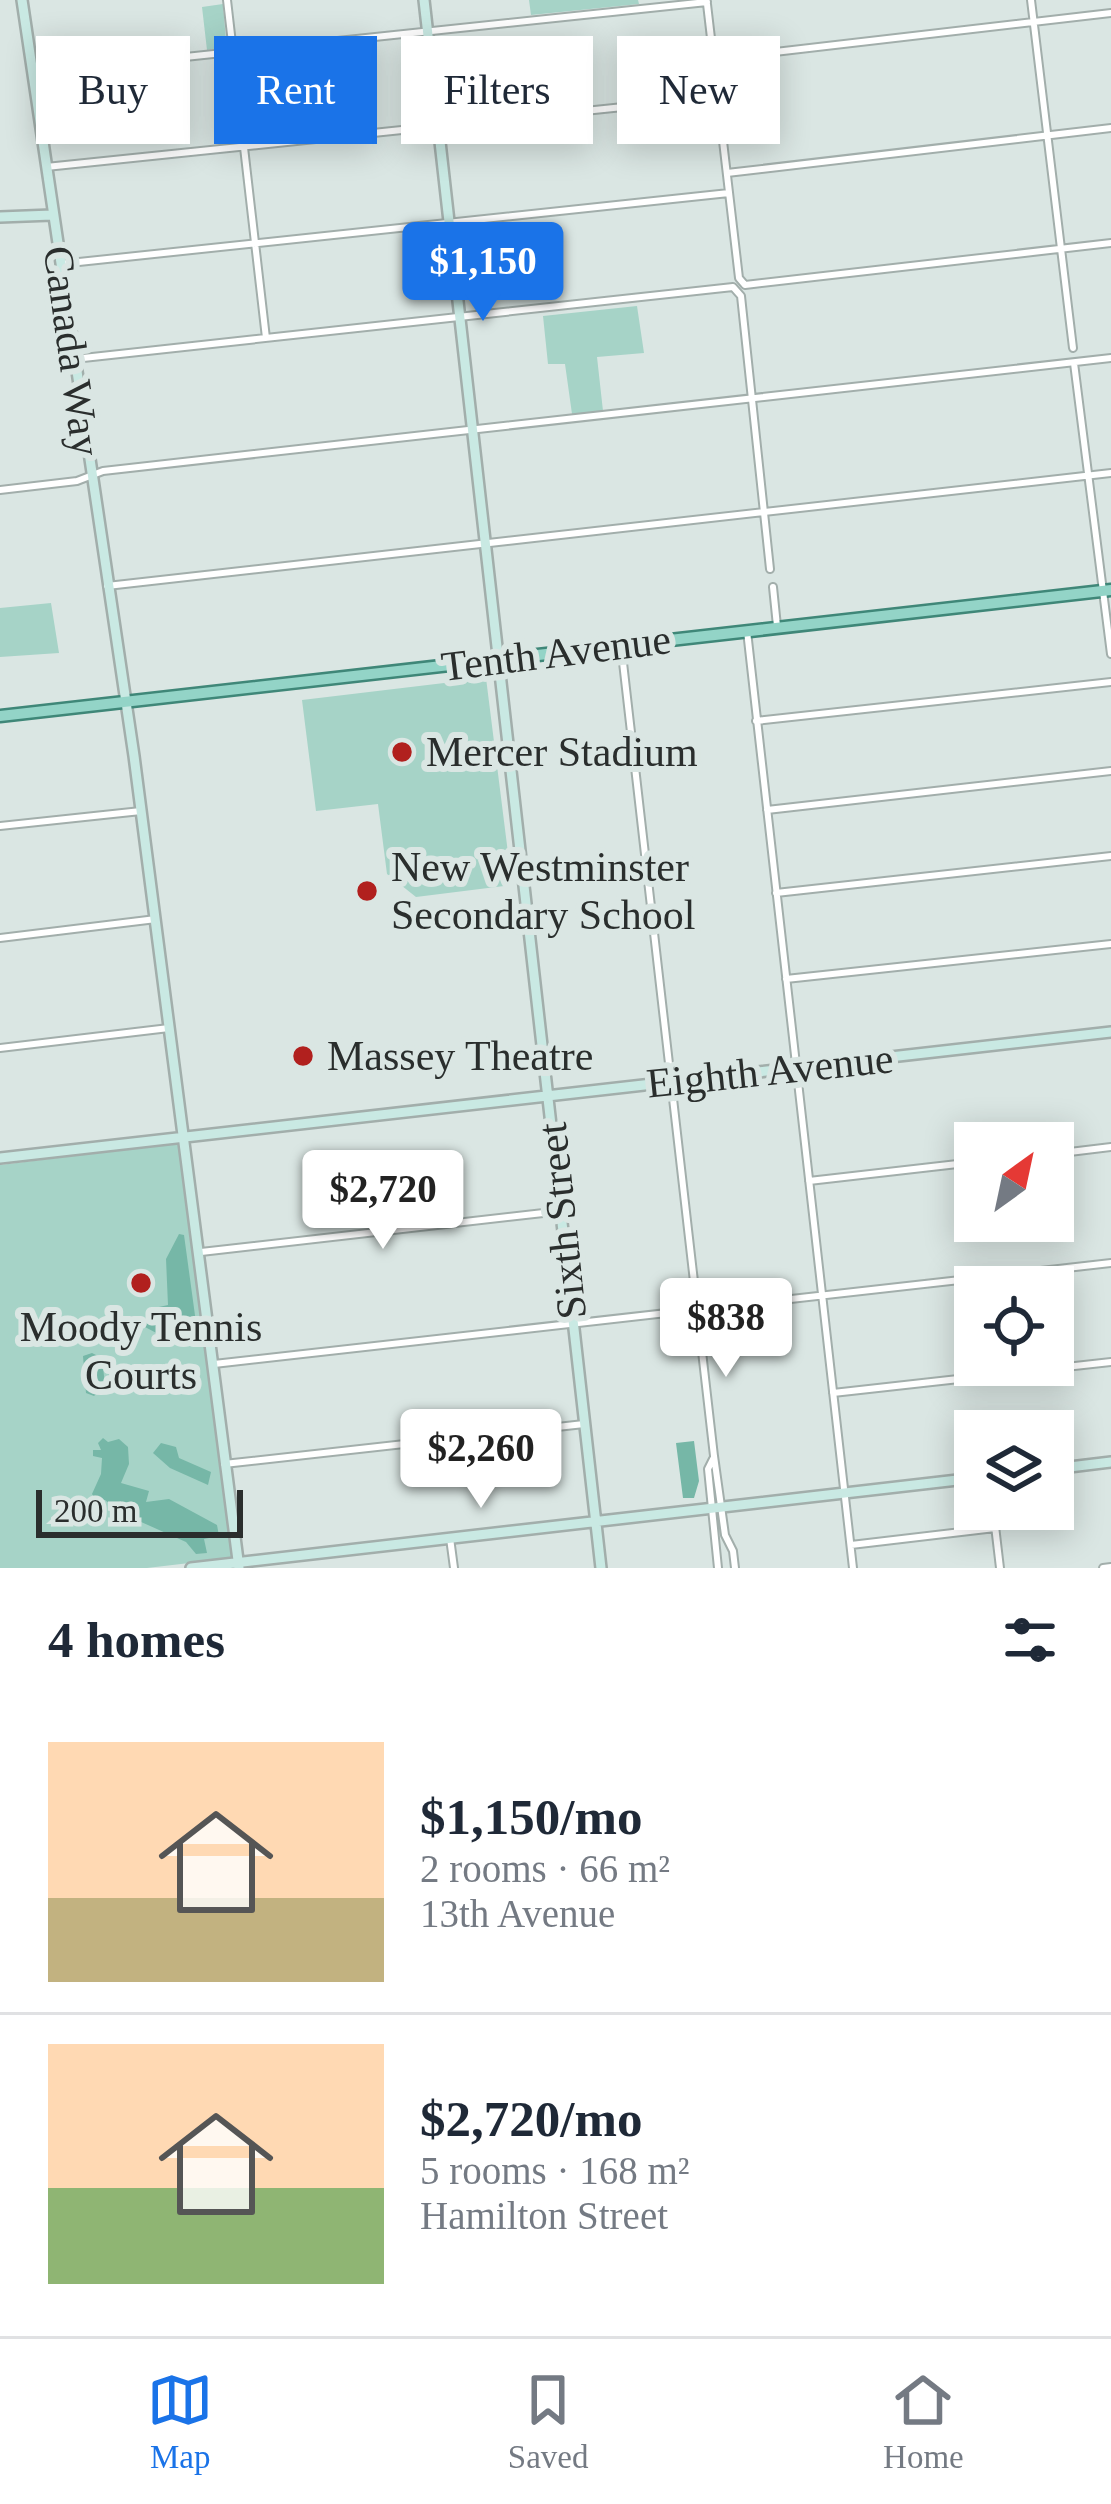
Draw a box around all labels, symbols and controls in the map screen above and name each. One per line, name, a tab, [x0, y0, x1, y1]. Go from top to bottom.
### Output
chip: Buy	[36, 36, 190, 144]
chip: Rent	[214, 36, 377, 144]
chip: Filters	[401, 36, 593, 144]
chip: New	[617, 36, 780, 144]
pin: $1,150	[385, 222, 581, 324]
text: $1,150	[429, 239, 537, 282]
street label: Canada Way	[34, 243, 110, 459]
street label: Tenth Avenue	[439, 616, 673, 690]
place label: Mercer Stadium	[426, 729, 698, 775]
marker: Mercer Stadium	[389, 739, 415, 765]
place label: New Westminster Secondary School	[391, 844, 695, 938]
marker: New Westminster Secondary School	[354, 878, 380, 904]
place label: Massey Theatre	[327, 1033, 593, 1079]
street label: Eighth Avenue	[644, 1035, 896, 1107]
marker: Massey Theatre	[290, 1043, 316, 1069]
street label: Sixth Street	[529, 1120, 595, 1321]
north arrow	[954, 1122, 1074, 1242]
map controls	[954, 1122, 1074, 1530]
pin: $2,720	[285, 1150, 481, 1252]
text: $2,720	[329, 1167, 437, 1210]
button: locate	[954, 1266, 1074, 1386]
marker: Moody Tennis Courts	[128, 1270, 154, 1296]
pin: $838	[655, 1278, 797, 1380]
text: $838	[687, 1295, 765, 1338]
place label: Moody Tennis Courts	[20, 1304, 262, 1398]
pin: $2,260	[383, 1409, 579, 1511]
button: layers	[954, 1410, 1074, 1530]
text: $2,260	[427, 1426, 535, 1469]
scale bar	[36, 1484, 243, 1537]
text: 200 m	[54, 1493, 137, 1529]
icon: filters	[997, 1607, 1063, 1673]
text: 4 homes	[48, 1612, 225, 1668]
text: $1,150/mo	[420, 1789, 642, 1845]
icon: home	[144, 1790, 288, 1934]
text: 2 rooms · 66 m²	[420, 1847, 670, 1890]
text: 13th Avenue	[420, 1892, 615, 1935]
text: $2,720/mo	[420, 2091, 642, 2147]
icon: home	[144, 2092, 288, 2236]
text: 5 rooms · 168 m²	[420, 2149, 690, 2192]
text: Hamilton Street	[420, 2194, 668, 2237]
tab: Map	[147, 2367, 213, 2476]
tab: Saved	[508, 2367, 589, 2476]
tab: Home	[883, 2367, 964, 2476]

